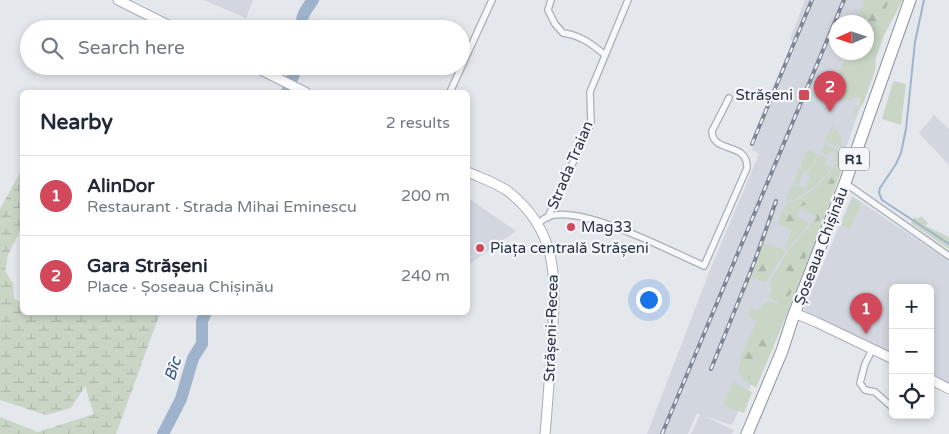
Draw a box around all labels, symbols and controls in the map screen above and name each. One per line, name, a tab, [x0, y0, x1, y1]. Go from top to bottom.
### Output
north arrow	[829, 15, 874, 60]
search box	[20, 20, 470, 75]
icon: search	[38, 34, 66, 62]
text: Search here	[78, 37, 185, 59]
pin: 2	[814, 71, 846, 112]
place label: Strășeni	[736, 86, 793, 104]
marker: Strășeni	[797, 88, 811, 102]
text: Nearby	[40, 110, 113, 135]
text: 2 results	[386, 113, 450, 133]
street label: Strada Traian	[543, 118, 597, 212]
road number: R1	[839, 148, 869, 170]
text: AlinDor	[87, 175, 155, 197]
street label: Șoseaua Chișinău	[790, 185, 852, 307]
text: 1	[51, 186, 61, 206]
text: 200 m	[401, 186, 450, 206]
text: Restaurant · Strada Mihai Eminescu	[87, 197, 357, 217]
place label: Mag33	[581, 218, 632, 236]
marker: Mag33	[565, 221, 577, 233]
place label: Piața centrală Strășeni	[490, 239, 649, 257]
marker: Piața centrală Strășeni	[474, 242, 486, 254]
text: Gara Strășeni	[87, 255, 208, 277]
text: 2	[51, 266, 61, 286]
text: 240 m	[401, 266, 450, 286]
street label: Strășeni-Recea	[540, 274, 562, 382]
text: Place · Șoseaua Chișinău	[87, 277, 274, 297]
map controls	[889, 284, 934, 419]
button: +	[889, 284, 934, 329]
your location	[636, 287, 662, 313]
pin: 1	[850, 293, 882, 334]
button: −	[889, 329, 934, 374]
water label: Bîc	[160, 353, 187, 383]
button: locate	[889, 374, 934, 419]

